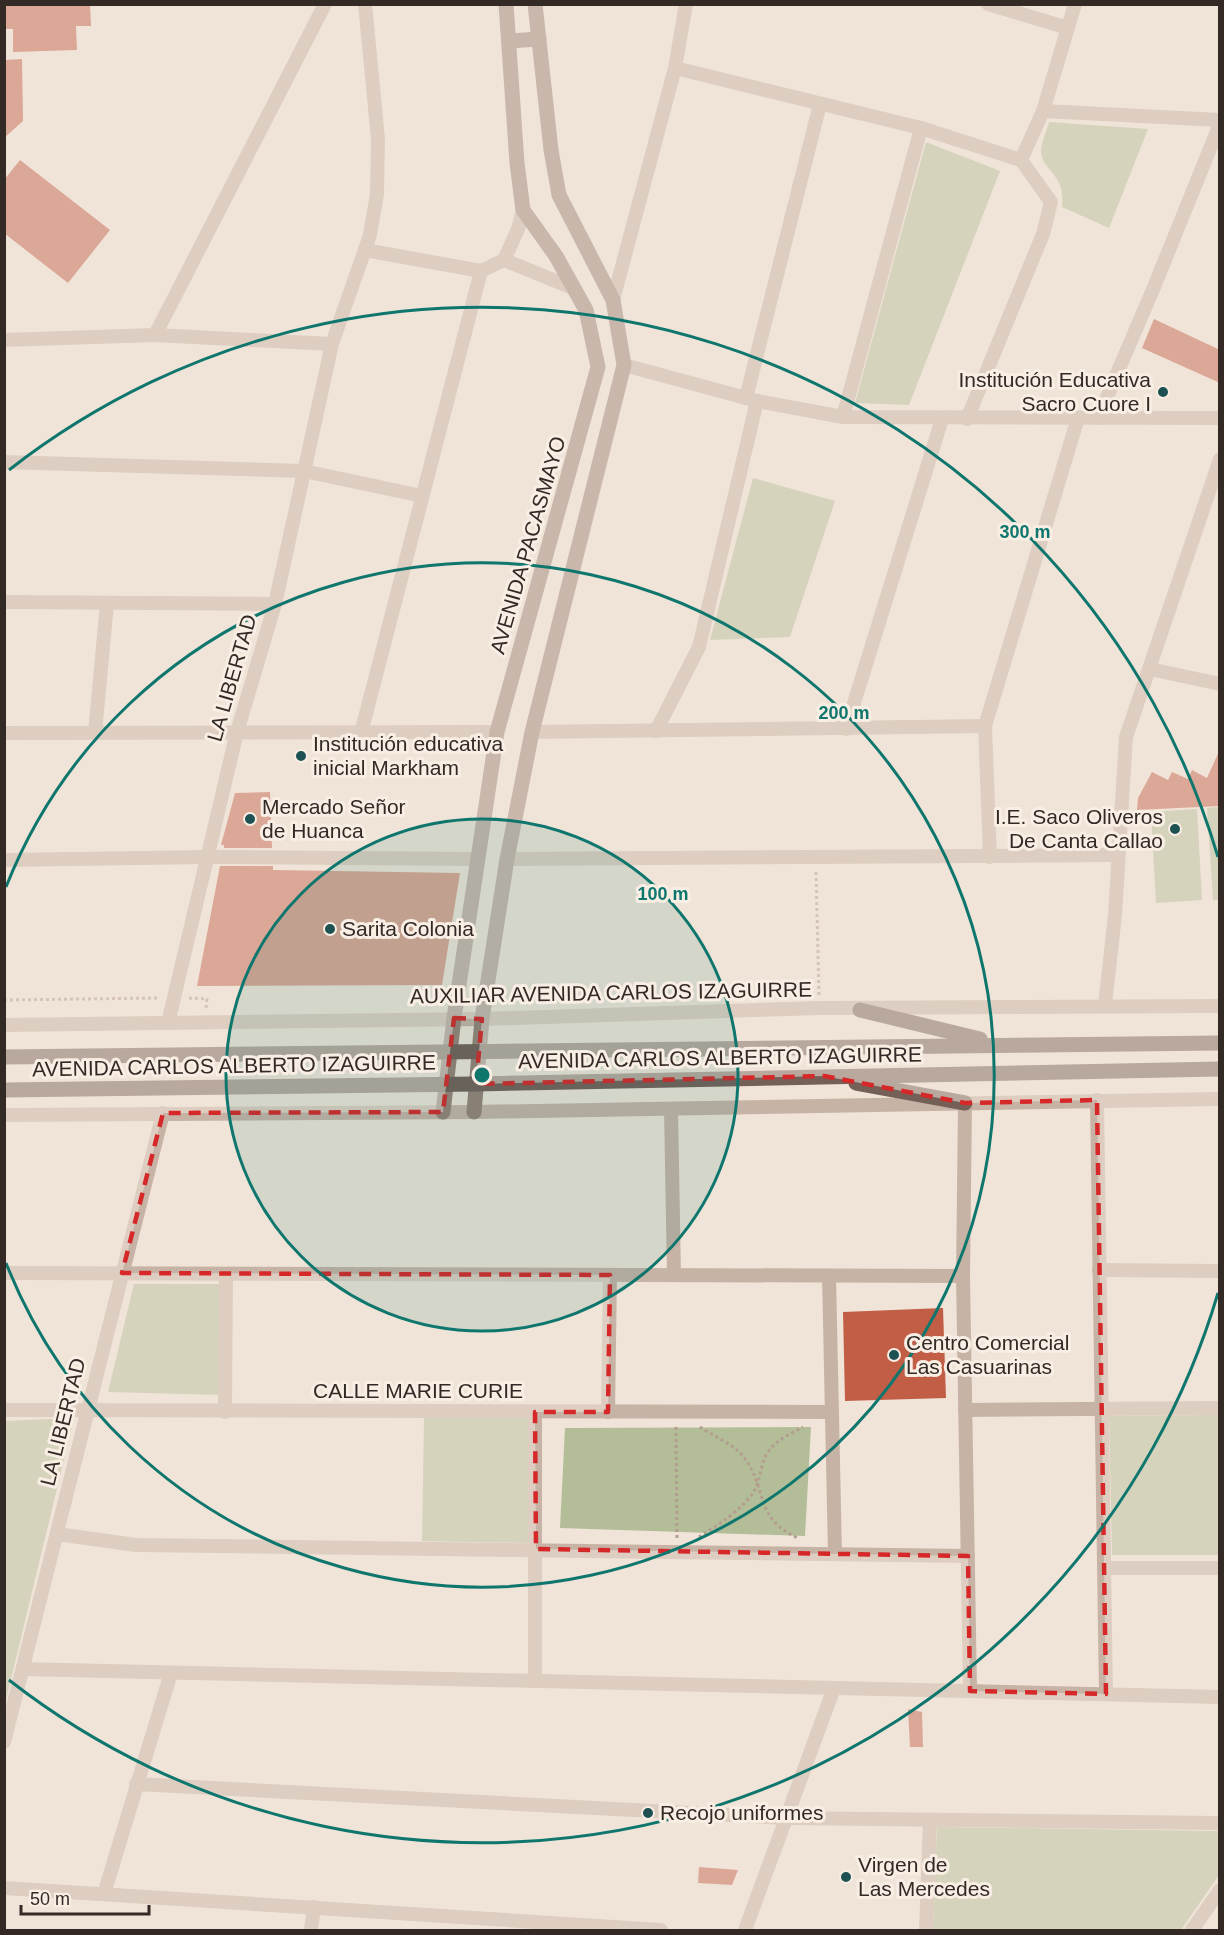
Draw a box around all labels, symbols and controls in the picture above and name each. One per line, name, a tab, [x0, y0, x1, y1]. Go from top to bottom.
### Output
place label: Institución Educativa Sacro Cuore I	[958, 368, 1151, 415]
marker: Institución Educativa Sacro Cuore I	[1156, 385, 1170, 399]
street label: AVENIDA PACASMAYO	[485, 433, 570, 656]
text: 300 m	[999, 522, 1051, 542]
street label: LA LIBERTAD	[202, 612, 261, 744]
text: 200 m	[818, 703, 870, 723]
place label: Institución educativa inicial Markham	[313, 732, 504, 779]
marker: Institución educativa inicial Markham	[294, 749, 308, 763]
place label: Mercado Señor de Huanca	[262, 795, 406, 842]
place label: I.E. Saco Oliveros De Canta Callao	[995, 805, 1163, 852]
marker: Mercado Señor de Huanca	[243, 812, 257, 826]
marker: I.E. Saco Oliveros De Canta Callao	[1168, 822, 1182, 836]
text: 100 m	[637, 884, 689, 904]
place label: Sarita Colonia	[342, 917, 474, 940]
marker: Sarita Colonia	[323, 922, 337, 936]
street label: AUXILIAR AVENIDA CARLOS IZAGUIRRE	[410, 977, 812, 1008]
street label: AVENIDA CARLOS ALBERTO IZAGUIRRE	[518, 1042, 922, 1073]
street label: AVENIDA CARLOS ALBERTO IZAGUIRRE	[32, 1050, 436, 1081]
centre of rings	[472, 1065, 492, 1085]
place label: Centro Comercial Las Casuarinas	[906, 1331, 1069, 1378]
marker: Centro Comercial Las Casuarinas	[887, 1348, 901, 1362]
street label: LA LIBERTAD	[35, 1355, 90, 1488]
street label: CALLE MARIE CURIE	[313, 1379, 523, 1402]
place label: Recojo uniformes	[660, 1801, 823, 1824]
marker: Recojo uniformes	[641, 1806, 655, 1820]
place label: Virgen de Las Mercedes	[858, 1853, 990, 1900]
marker: Virgen de Las Mercedes	[839, 1870, 853, 1884]
scale bar	[21, 1878, 148, 1916]
text: 50 m	[30, 1889, 70, 1909]

